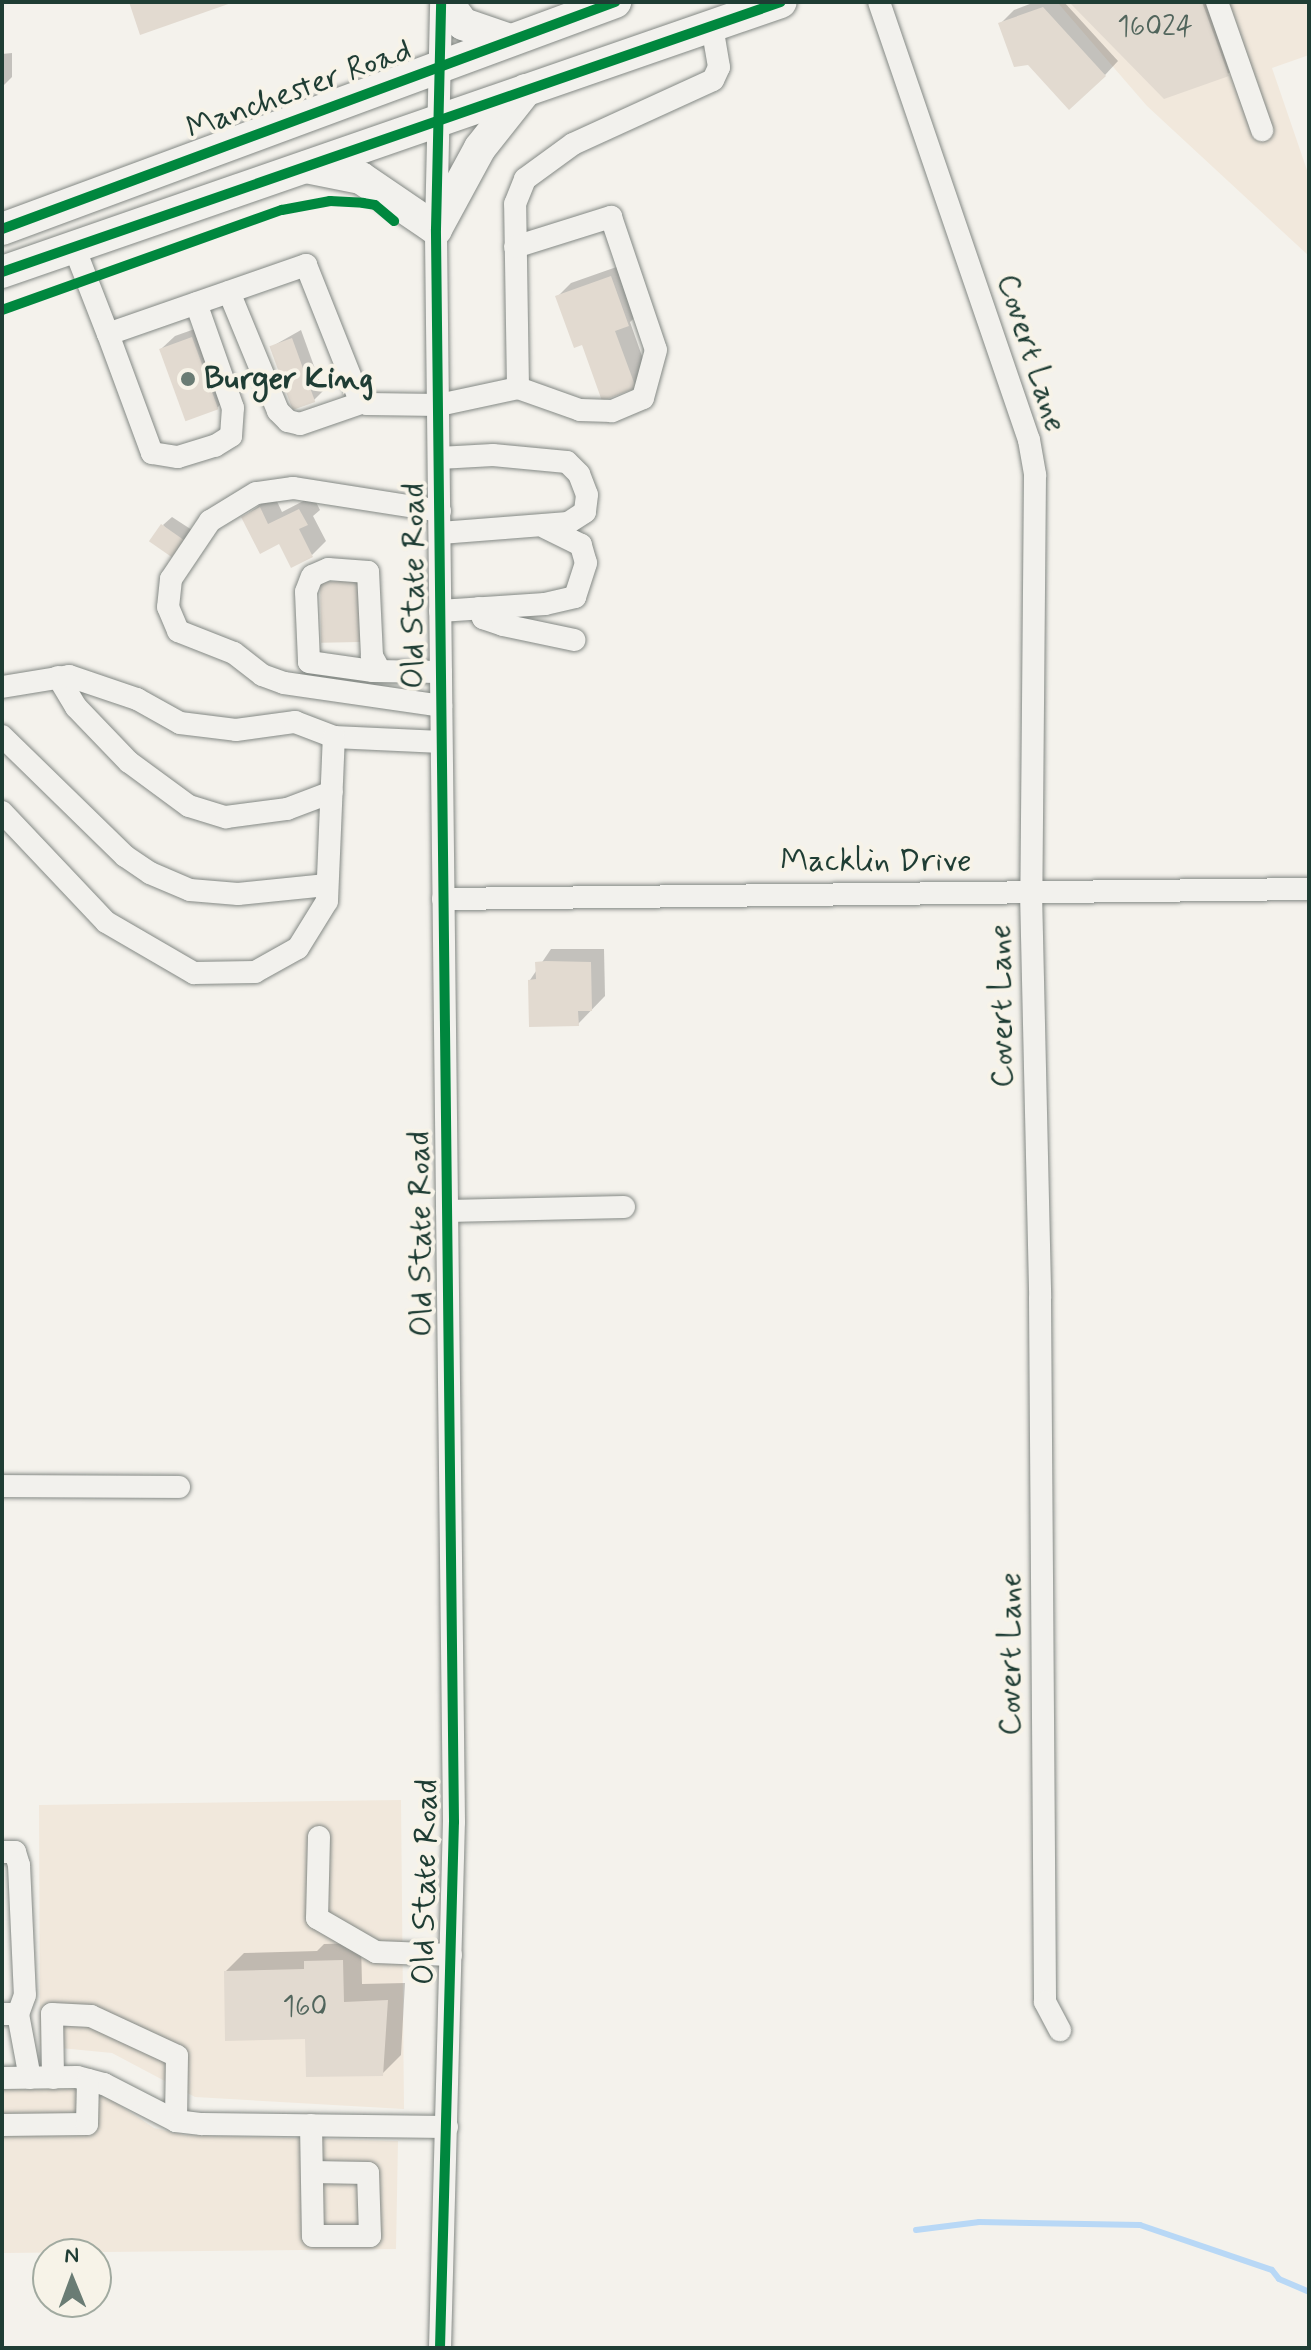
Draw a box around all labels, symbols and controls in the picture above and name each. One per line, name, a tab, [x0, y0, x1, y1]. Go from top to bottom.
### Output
house number: 16024	[1117, 11, 1193, 45]
street label: Manchester Road	[183, 32, 415, 148]
street label: Covert Lane	[987, 268, 1075, 438]
place label: Burger King	[204, 360, 369, 398]
marker: Burger King	[179, 370, 197, 388]
street label: Old State Road	[395, 486, 433, 686]
street label: Macklin Drive	[782, 842, 970, 880]
street label: Covert Lane	[981, 923, 1023, 1089]
street label: Old State Road	[400, 1133, 442, 1335]
street label: Covert Lane	[992, 1571, 1030, 1737]
street label: Old State Road	[405, 1781, 447, 1983]
house number: 160	[283, 1991, 327, 2025]
north arrow	[32, 2238, 112, 2318]
text: N	[64, 2242, 79, 2270]

